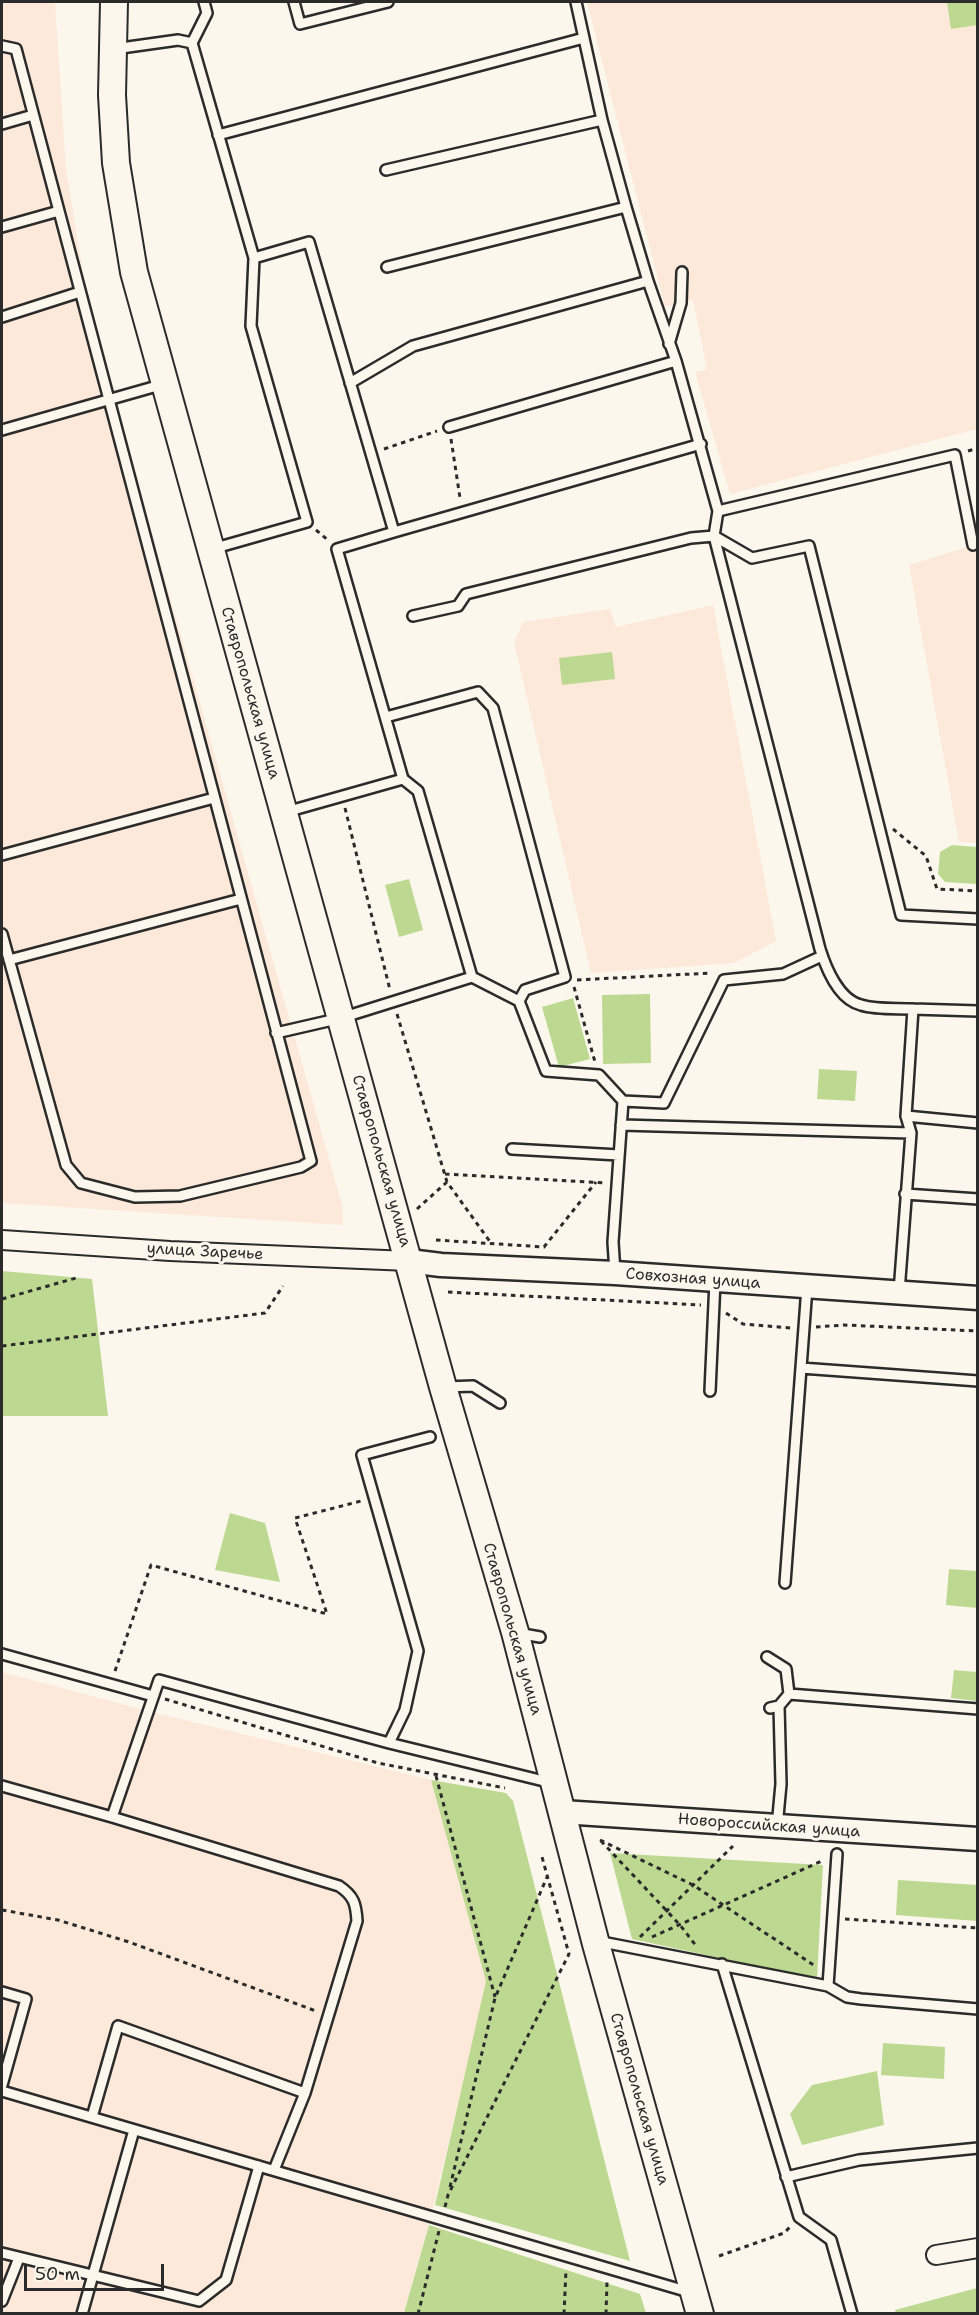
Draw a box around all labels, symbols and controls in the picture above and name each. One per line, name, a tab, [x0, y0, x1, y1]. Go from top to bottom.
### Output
street label: Ставропольская улица	[216, 605, 284, 781]
street label: Ставропольская улица	[347, 1073, 415, 1249]
street label: улица Заречье	[146, 1239, 264, 1265]
street label: Совхозная улица	[625, 1265, 761, 1293]
street label: Ставропольская улица	[478, 1541, 546, 1717]
street label: Новороссийская улица	[677, 1810, 861, 1842]
street label: Ставропольская улица	[605, 2011, 673, 2187]
scale bar	[27, 2252, 166, 2290]
text: 50 m	[35, 2262, 80, 2286]

